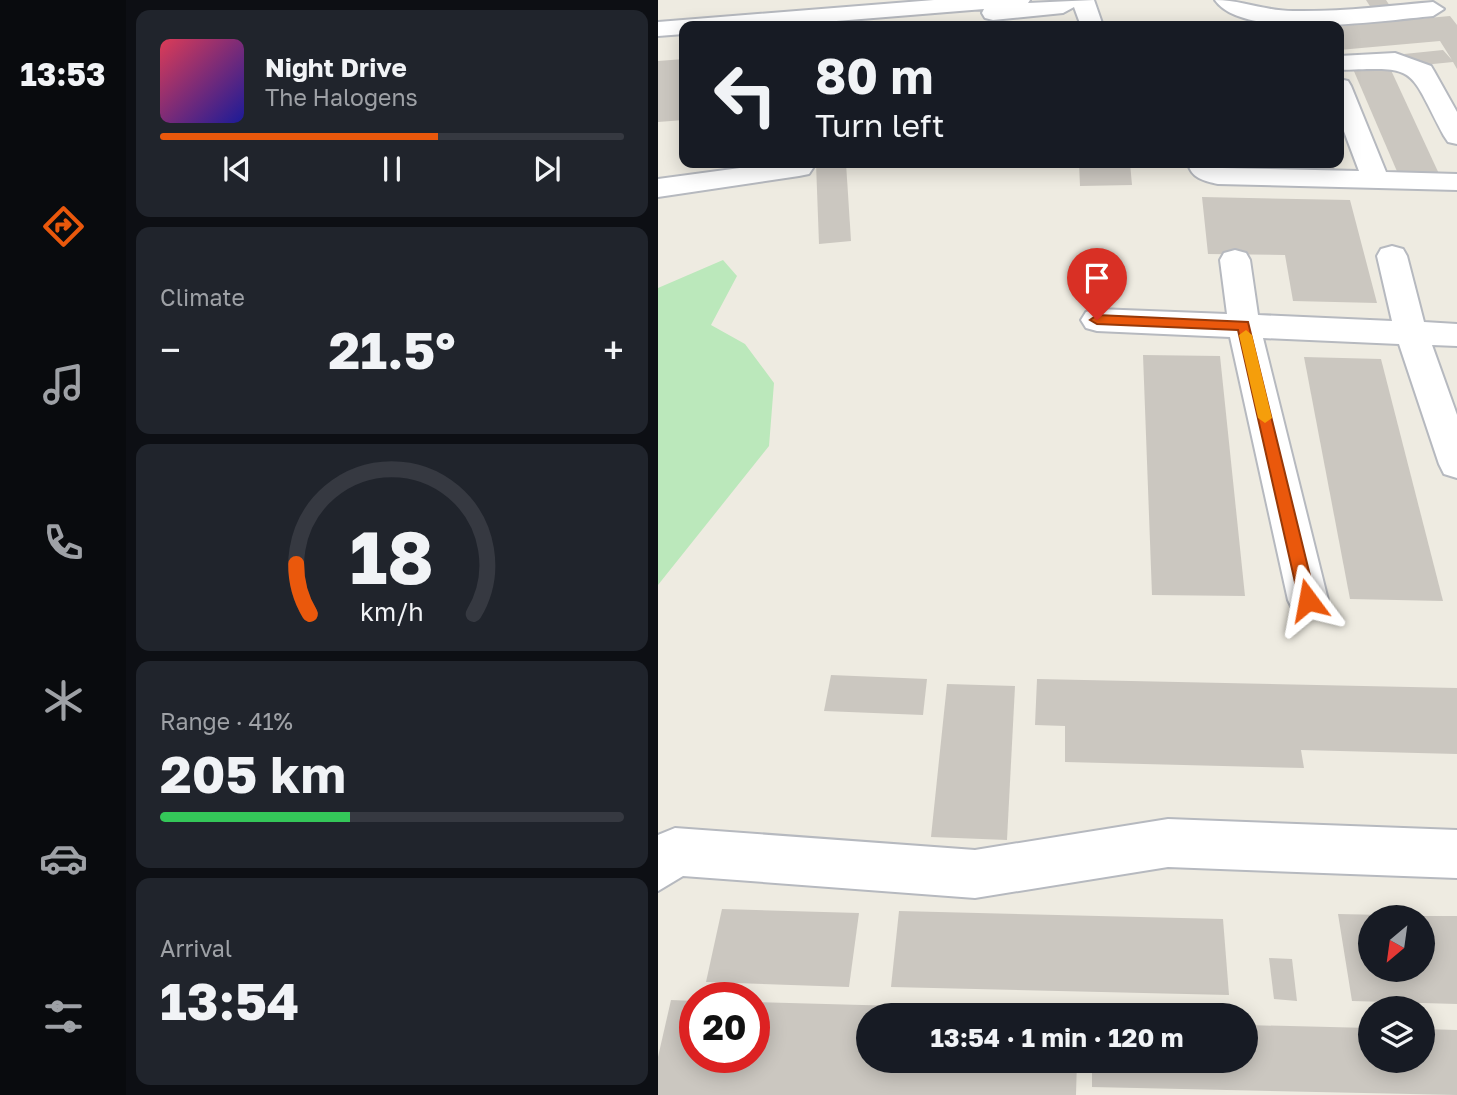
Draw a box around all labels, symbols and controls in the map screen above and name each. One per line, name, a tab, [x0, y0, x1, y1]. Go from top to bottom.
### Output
text: 80 m	[815, 46, 933, 105]
icon: left	[700, 49, 791, 140]
text: Night Drive	[265, 52, 407, 83]
text: 13:53	[20, 55, 106, 93]
text: The Halogens	[265, 83, 418, 111]
text: Turn left	[815, 106, 944, 144]
icon: previous	[218, 150, 256, 188]
icon: pause	[373, 150, 411, 188]
icon: next	[528, 150, 566, 188]
icon: directions	[39, 202, 88, 251]
pin	[1067, 248, 1127, 320]
icon: arrive	[1078, 259, 1116, 297]
text: Climate	[160, 283, 245, 311]
text: 21.5°	[328, 318, 456, 380]
text: −	[160, 327, 181, 372]
text: +	[603, 327, 624, 372]
icon: music	[39, 360, 88, 409]
text: 18	[350, 513, 434, 600]
icon: phone	[39, 518, 88, 567]
position arrow	[1271, 563, 1345, 637]
text: km/h	[360, 595, 424, 626]
icon: climate	[39, 676, 88, 725]
text: Range · 41%	[160, 707, 293, 735]
text: 205 km	[160, 742, 346, 804]
icon: car	[39, 834, 88, 883]
north arrow	[1358, 905, 1435, 982]
map controls	[1358, 905, 1435, 1073]
text: Arrival	[160, 934, 232, 962]
text: 13:54	[160, 969, 299, 1031]
speed limit sign: 20	[679, 982, 770, 1073]
icon: filters	[39, 992, 88, 1041]
button: layers	[1358, 996, 1435, 1073]
text: 13:54 · 1 min · 120 m	[930, 1022, 1184, 1053]

